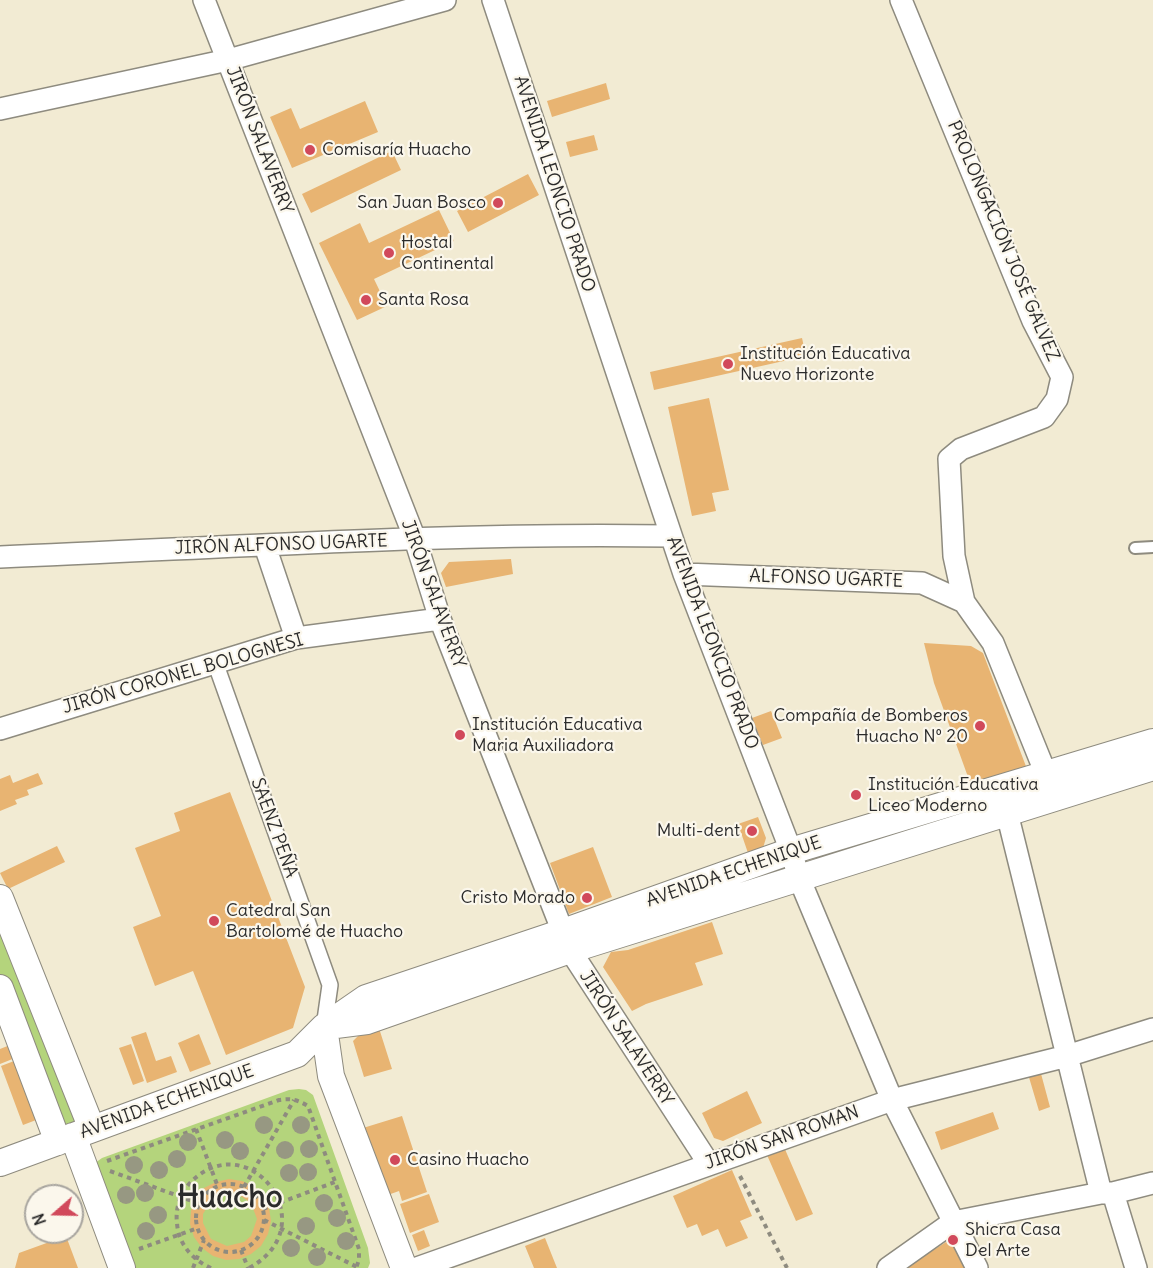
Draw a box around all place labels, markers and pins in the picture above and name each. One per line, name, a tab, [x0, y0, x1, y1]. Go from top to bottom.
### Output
place label: Comisaría Huacho	[322, 139, 471, 161]
marker: Comisaría Huacho	[303, 143, 317, 157]
place label: San Juan Bosco	[357, 192, 486, 214]
marker: San Juan Bosco	[491, 196, 505, 210]
place label: Hostal Continental	[401, 232, 494, 274]
marker: Hostal Continental	[382, 246, 396, 260]
place label: Santa Rosa	[378, 289, 469, 311]
marker: Santa Rosa	[359, 293, 373, 307]
place label: Institución Educativa Nuevo Horizonte	[740, 343, 911, 386]
marker: Institución Educativa Nuevo Horizonte	[721, 357, 735, 371]
place label: Compañía de Bomberos Huacho Nº 20	[774, 705, 968, 748]
place label: Institución Educativa Maria Auxiliadora	[472, 714, 643, 756]
marker: Compañía de Bomberos Huacho Nº 20	[973, 719, 987, 733]
marker: Institución Educativa Maria Auxiliadora	[453, 728, 467, 742]
place label: Institución Educativa Liceo Moderno	[868, 774, 1039, 816]
marker: Institución Educativa Liceo Moderno	[849, 788, 863, 802]
place label: Multi-dent	[657, 820, 740, 842]
marker: Multi-dent	[745, 824, 759, 838]
place label: Cristo Morado	[461, 887, 575, 909]
marker: Cristo Morado	[580, 891, 594, 905]
place label: Catedral San Bartolomé de Huacho	[226, 900, 403, 942]
marker: Catedral San Bartolomé de Huacho	[207, 914, 221, 928]
place label: Casino Huacho	[407, 1149, 529, 1171]
marker: Casino Huacho	[388, 1153, 402, 1167]
place label: Shicra Casa Del Arte	[965, 1219, 1061, 1262]
marker: Shicra Casa Del Arte	[946, 1233, 960, 1247]

